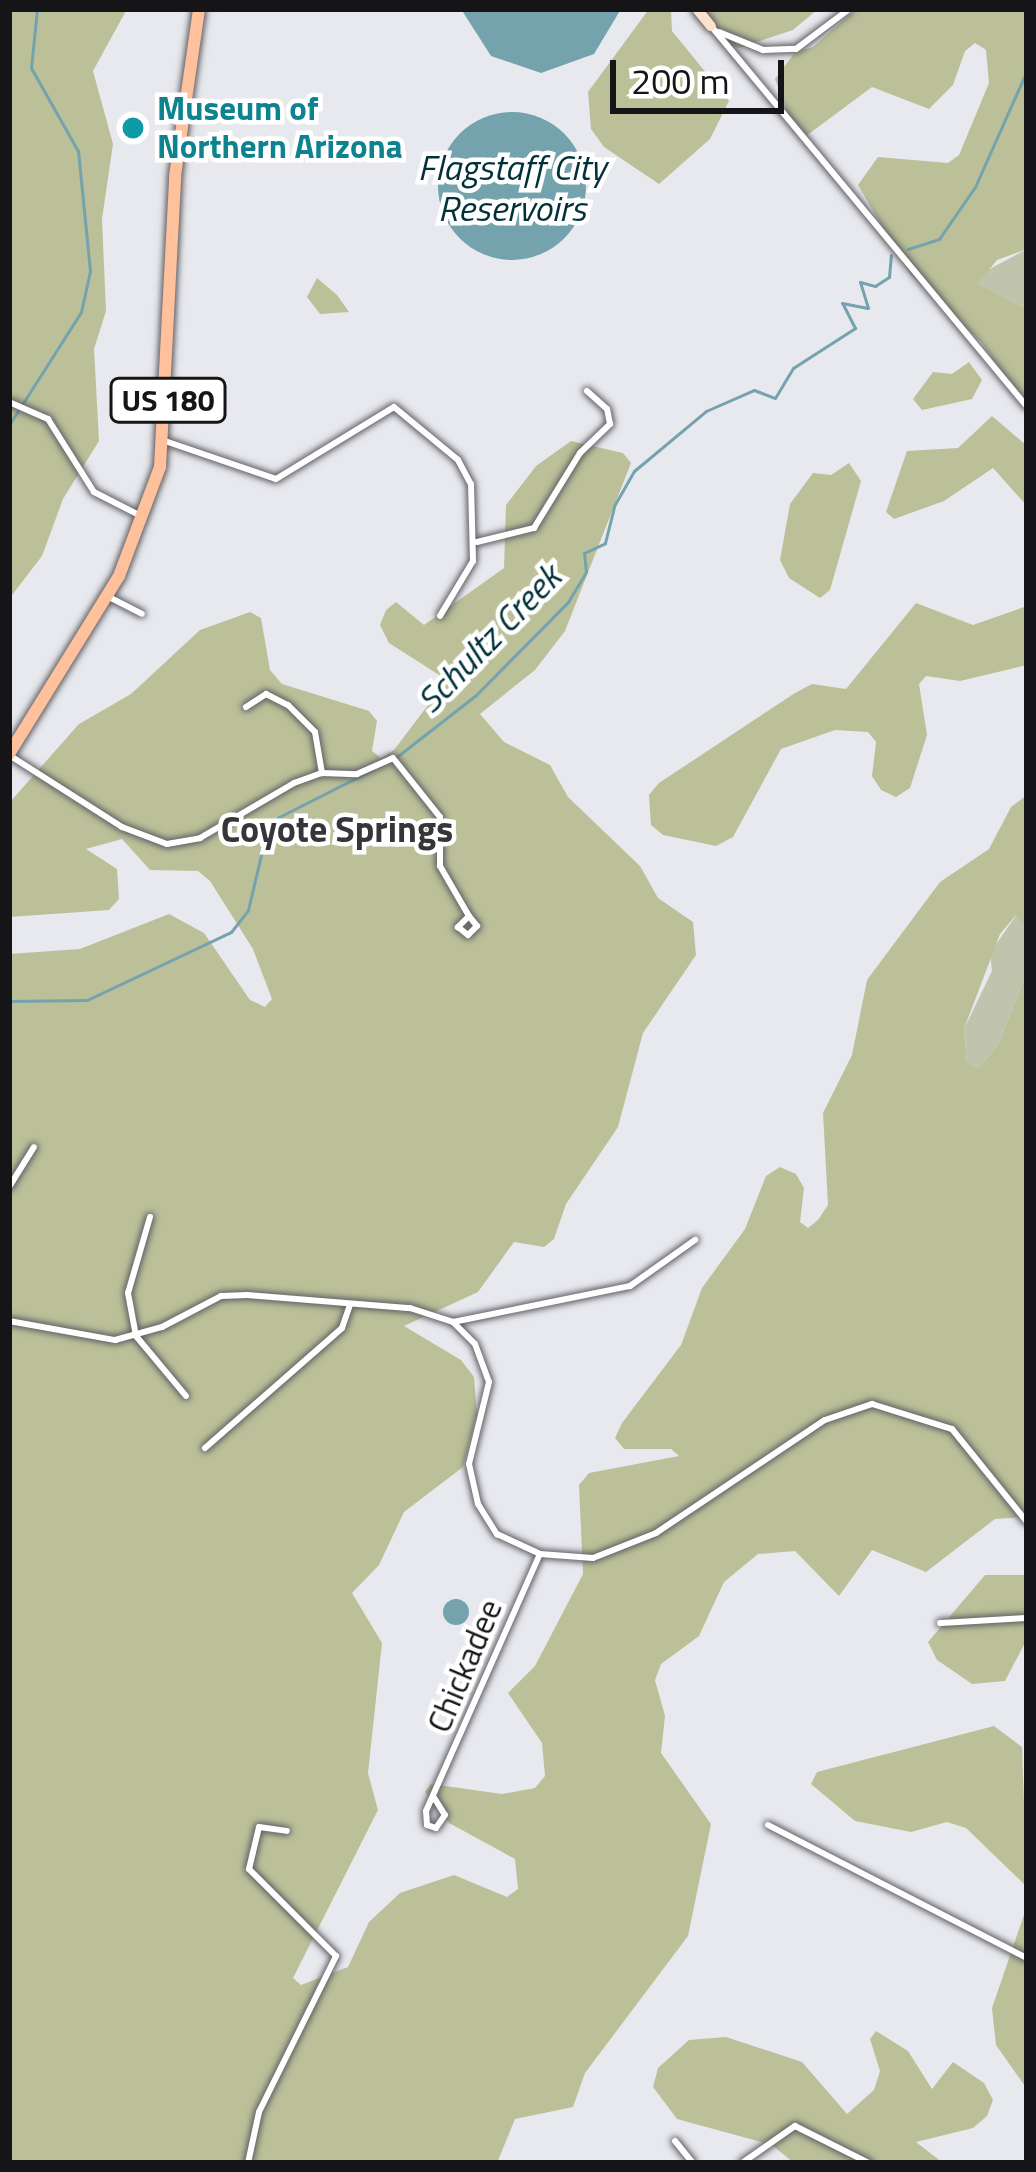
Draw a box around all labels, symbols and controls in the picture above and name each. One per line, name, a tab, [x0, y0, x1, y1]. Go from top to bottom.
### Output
scale bar	[616, 36, 790, 110]
text: 200 m	[631, 53, 730, 108]
place label: Museum of Northern Arizona	[157, 89, 403, 167]
marker: Museum of Northern Arizona	[120, 115, 146, 141]
water label: Flagstaff City Reservoirs	[418, 144, 606, 229]
road number: US 180	[108, 376, 228, 424]
water label: Schultz Creek	[407, 555, 569, 721]
district label: Coyote Springs	[221, 807, 453, 851]
street label: Chickadee	[419, 1594, 511, 1738]

